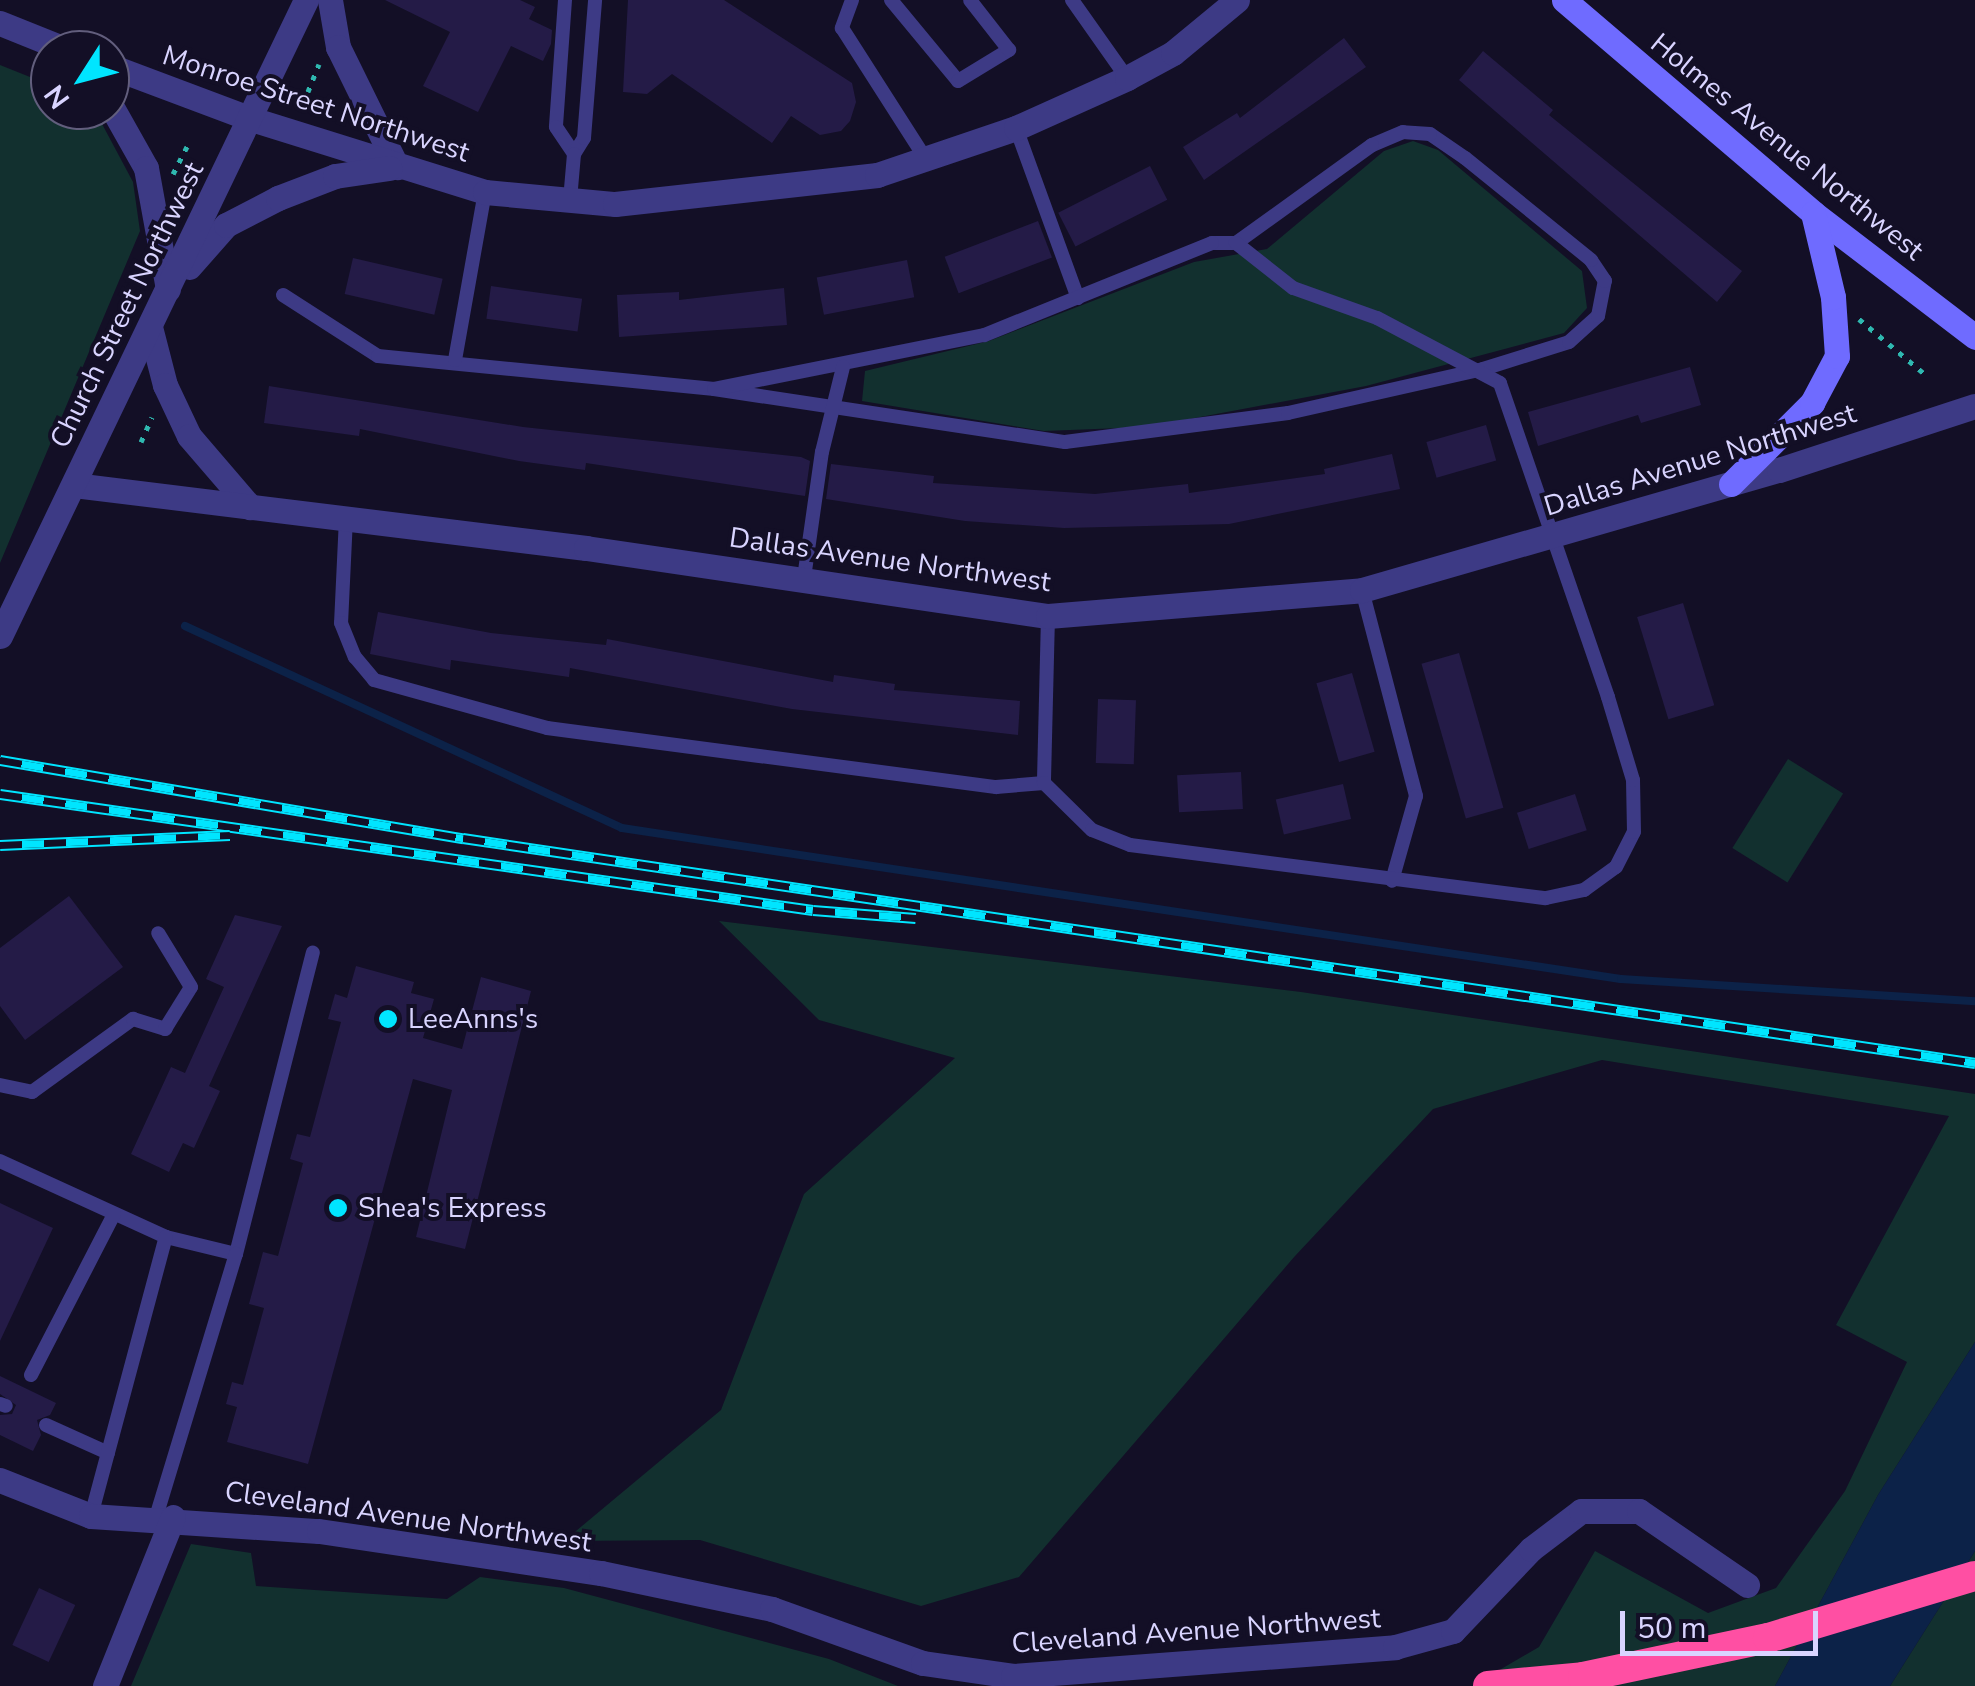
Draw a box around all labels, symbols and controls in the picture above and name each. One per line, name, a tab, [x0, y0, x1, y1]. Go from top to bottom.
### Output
street label: Holmes Avenue Northwest	[1644, 27, 1930, 267]
north arrow	[30, 30, 130, 130]
street label: Monroe Street Northwest	[158, 39, 474, 169]
text: N	[36, 77, 79, 116]
street label: Church Street Northwest	[43, 157, 211, 453]
street label: Dallas Avenue Northwest	[1540, 397, 1860, 523]
street label: Dallas Avenue Northwest	[727, 521, 1053, 599]
place label: LeeAnns's	[408, 1002, 538, 1036]
marker: LeeAnns's	[377, 1008, 399, 1030]
place label: Shea's Express	[358, 1191, 547, 1225]
marker: Shea's Express	[327, 1197, 349, 1219]
street label: Cleveland Avenue Northwest	[223, 1475, 593, 1559]
scale bar	[1625, 1591, 1822, 1653]
street label: Cleveland Avenue Northwest	[1010, 1601, 1382, 1661]
text: 50 m	[1637, 1608, 1706, 1649]

